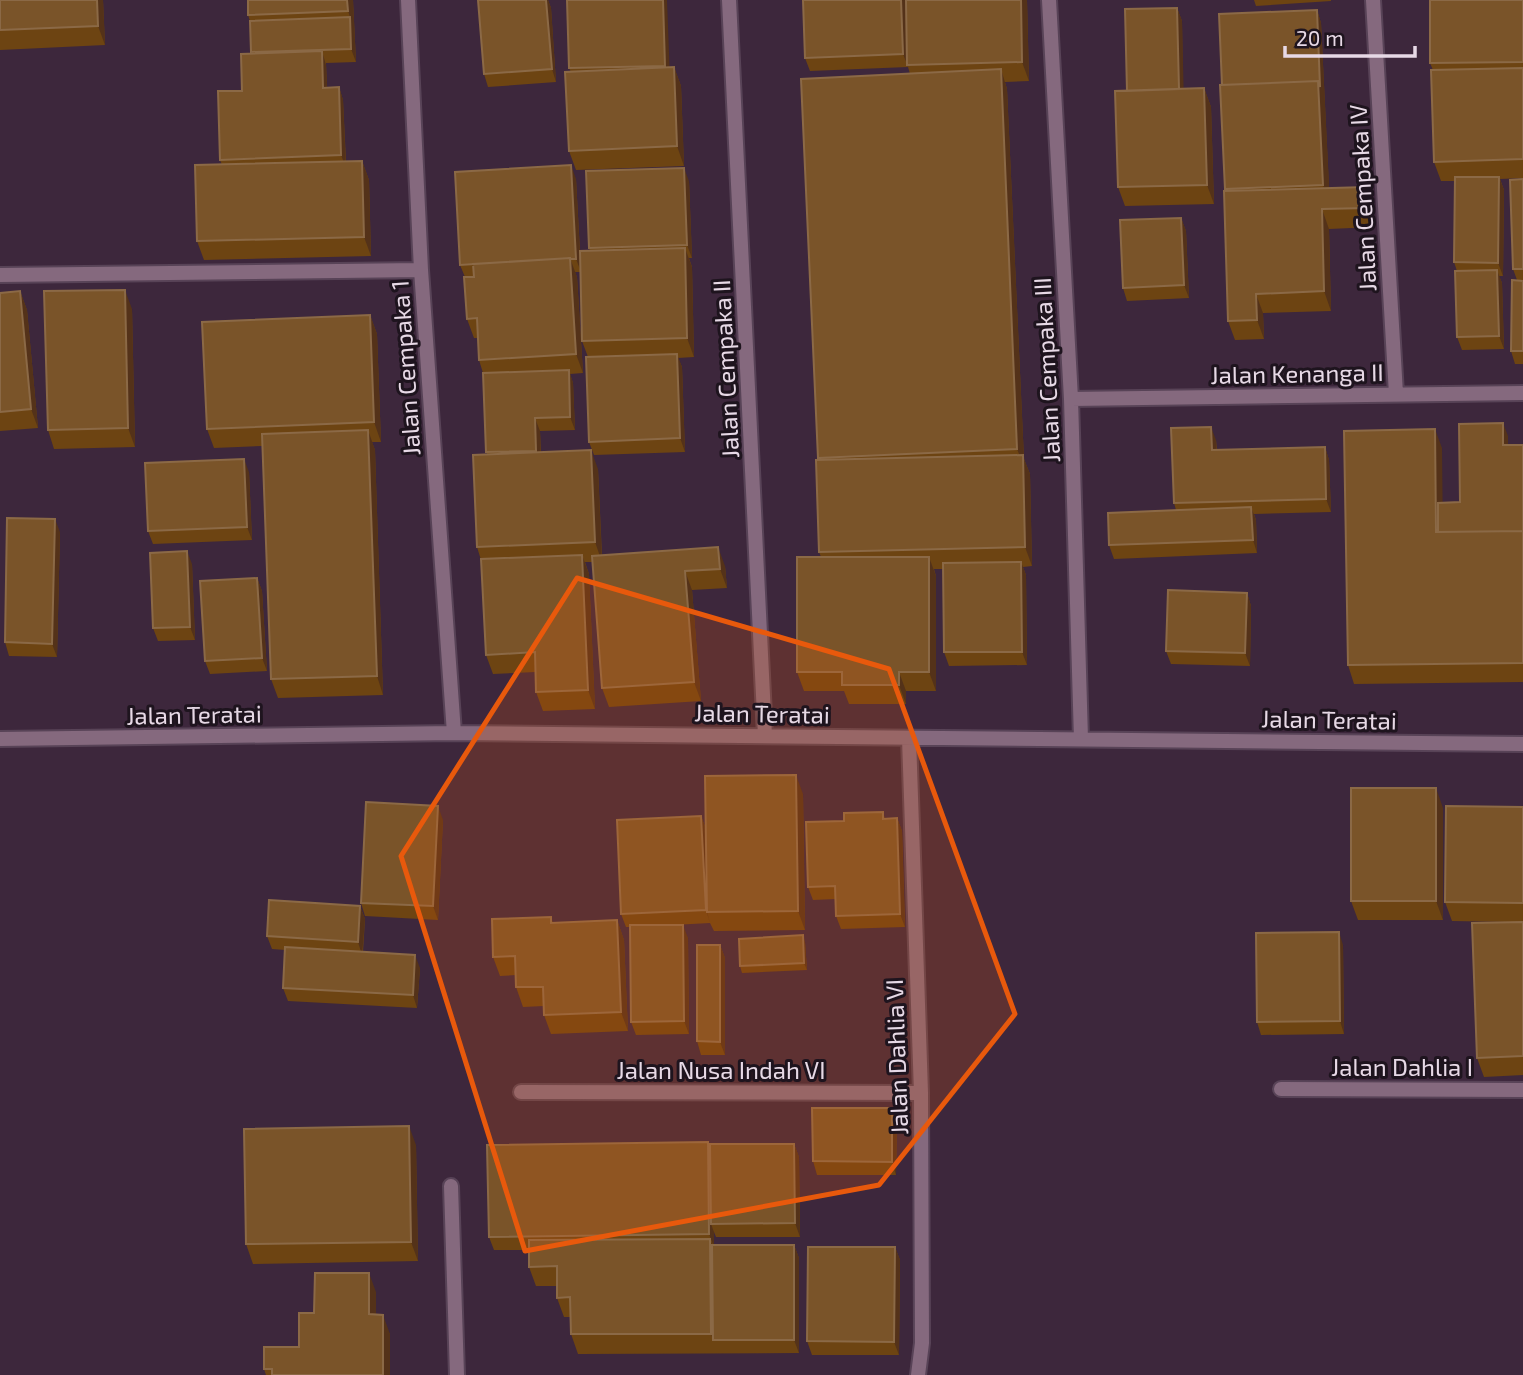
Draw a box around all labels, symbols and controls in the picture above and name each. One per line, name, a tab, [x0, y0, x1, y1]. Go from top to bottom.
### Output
scale bar	[1285, 14, 1414, 58]
text: 20 m	[1296, 25, 1344, 50]
street label: Jalan Cempaka IV	[1343, 103, 1381, 292]
street label: Jalan Cempaka III	[1027, 277, 1065, 463]
street label: Jalan Cempaka 1	[384, 279, 426, 457]
street label: Jalan Cempaka II	[706, 279, 744, 459]
street label: Jalan Kenanga II	[1210, 357, 1384, 389]
street label: Jalan Teratai	[694, 697, 830, 729]
street label: Jalan Teratai	[126, 698, 262, 730]
street label: Jalan Teratai	[1261, 703, 1397, 735]
street label: Jalan Dahlia VI	[879, 979, 913, 1135]
street label: Jalan Dahlia I	[1331, 1052, 1473, 1081]
street label: Jalan Nusa Indah VI	[616, 1055, 826, 1084]

